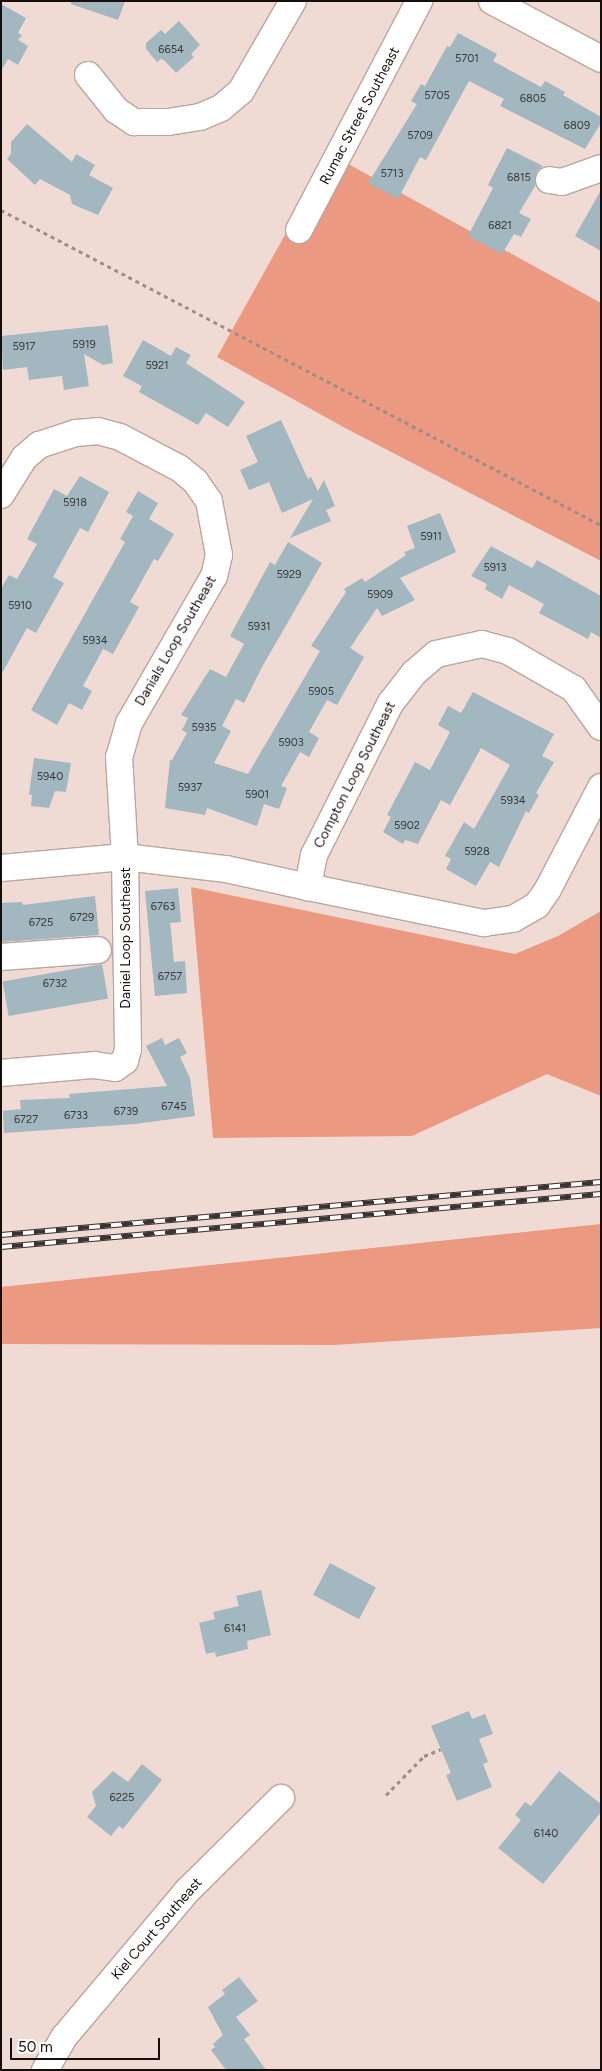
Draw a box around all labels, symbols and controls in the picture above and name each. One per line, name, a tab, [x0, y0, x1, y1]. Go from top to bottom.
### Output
house number: 6654	[158, 43, 184, 57]
street label: Rumac Street Southeast	[317, 44, 403, 188]
house number: 5701	[455, 52, 479, 66]
house number: 5705	[424, 89, 450, 103]
house number: 6805	[520, 92, 546, 106]
house number: 6809	[564, 119, 590, 133]
house number: 5709	[407, 129, 433, 143]
house number: 5713	[381, 167, 403, 181]
house number: 6815	[507, 171, 531, 185]
house number: 6821	[488, 219, 512, 233]
house number: 5919	[72, 338, 96, 352]
house number: 5917	[12, 340, 36, 354]
house number: 5921	[145, 359, 169, 373]
house number: 5918	[63, 496, 87, 510]
house number: 5911	[420, 530, 442, 544]
house number: 5913	[483, 561, 507, 575]
house number: 5929	[277, 568, 301, 582]
street label: Danials Loop Southeast	[132, 573, 220, 709]
house number: 5909	[367, 588, 393, 602]
house number: 5910	[8, 599, 32, 613]
house number: 5931	[247, 620, 271, 634]
house number: 5934	[82, 634, 108, 648]
house number: 5905	[308, 685, 334, 699]
street label: Compton Loop Southeast	[311, 699, 399, 851]
house number: 5935	[192, 721, 216, 735]
house number: 5903	[278, 736, 304, 750]
house number: 5940	[37, 770, 63, 784]
house number: 5937	[178, 781, 202, 795]
house number: 5901	[245, 788, 269, 802]
house number: 5934	[500, 794, 526, 808]
house number: 5902	[394, 819, 420, 833]
house number: 5928	[464, 845, 490, 859]
street label: Daniel Loop Southeast	[118, 867, 134, 1009]
house number: 6763	[151, 900, 175, 914]
house number: 6729	[70, 911, 94, 925]
house number: 6725	[29, 916, 53, 930]
house number: 6757	[158, 970, 182, 984]
house number: 6732	[43, 977, 67, 991]
house number: 6745	[161, 1100, 187, 1114]
house number: 6739	[114, 1105, 138, 1119]
house number: 6733	[64, 1109, 88, 1123]
house number: 6727	[14, 1113, 38, 1127]
house number: 6141	[224, 1622, 246, 1636]
house number: 6225	[110, 1791, 134, 1805]
house number: 6140	[534, 1827, 558, 1841]
street label: Kiel Court Southeast	[108, 1875, 206, 1983]
scale bar	[12, 2028, 162, 2060]
text: 50 m	[18, 2038, 53, 2056]

